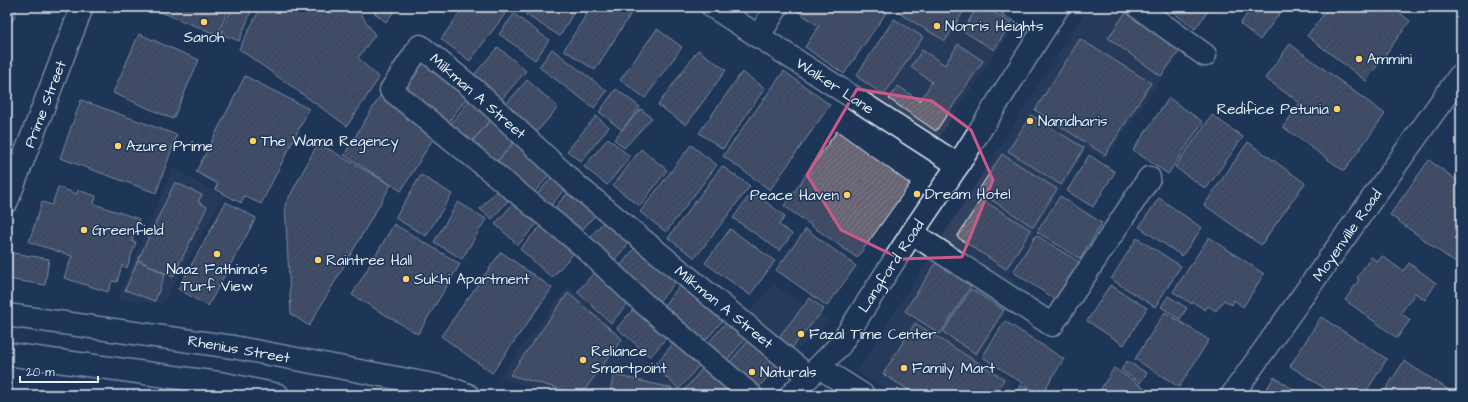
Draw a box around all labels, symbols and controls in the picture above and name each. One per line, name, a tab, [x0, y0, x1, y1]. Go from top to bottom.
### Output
place label: Norris Heights	[945, 16, 1044, 38]
marker: Sanoh	[199, 17, 209, 27]
marker: Norris Heights	[932, 21, 942, 31]
place label: Sanoh	[184, 27, 225, 48]
street label: Milkman A Street	[425, 49, 530, 144]
place label: Ammini	[1367, 49, 1413, 70]
street label: Walker Lane	[792, 53, 878, 120]
marker: Ammini	[1354, 54, 1364, 64]
street label: Prime Street	[19, 57, 72, 151]
place label: Redifice Petunia	[1217, 99, 1329, 120]
marker: Redifice Petunia	[1332, 104, 1342, 114]
place label: Namdharis	[1038, 111, 1108, 132]
marker: Namdharis	[1025, 116, 1035, 126]
place label: The Wama Regency	[261, 131, 399, 153]
place label: Azure Prime	[126, 136, 213, 157]
marker: The Wama Regency	[248, 136, 258, 146]
marker: Azure Prime	[113, 141, 123, 151]
place label: Dream Hotel	[925, 184, 1011, 205]
place label: Peace Haven	[750, 185, 839, 206]
street label: Moyenville Road	[1308, 185, 1388, 286]
marker: Dream Hotel	[912, 189, 922, 199]
marker: Peace Haven	[842, 190, 852, 200]
street label: Langford Road	[853, 215, 930, 317]
place label: Greenfield	[92, 220, 164, 241]
marker: Greenfield	[79, 225, 89, 235]
marker: Naaz Fathima's Turf View	[212, 249, 222, 259]
place label: Raintree Hall	[326, 250, 412, 271]
marker: Raintree Hall	[313, 255, 323, 265]
place label: Naaz Fathima's Turf View	[166, 259, 268, 297]
street label: Milkman A Street	[670, 261, 777, 354]
place label: Sukhi Apartment	[414, 269, 529, 290]
marker: Sukhi Apartment	[401, 274, 411, 284]
place label: Fazal Time Center	[809, 324, 937, 345]
marker: Fazal Time Center	[796, 329, 806, 339]
street label: Rhenius Street	[186, 330, 292, 369]
place label: Reliance Smartpoint	[591, 341, 667, 379]
marker: Reliance Smartpoint	[578, 355, 588, 365]
scale bar	[20, 358, 98, 384]
place label: Family Mart	[912, 358, 995, 380]
place label: Naturals	[760, 362, 817, 383]
marker: Family Mart	[899, 363, 909, 373]
text: 20 m	[26, 364, 55, 381]
marker: Naturals	[747, 367, 757, 377]

